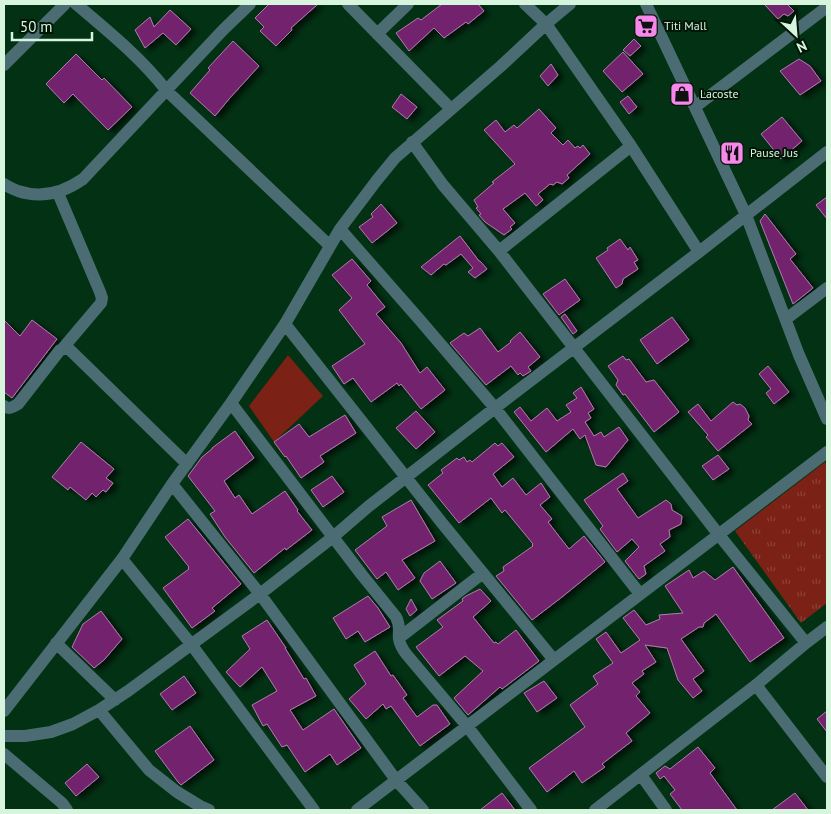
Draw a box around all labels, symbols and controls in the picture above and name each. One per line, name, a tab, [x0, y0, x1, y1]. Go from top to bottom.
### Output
scale bar	[12, 10, 92, 42]
north arrow	[771, 10, 821, 60]
supermarket icon: Titi Mall	[633, 13, 659, 39]
text: 50 m	[20, 17, 53, 36]
place label: Titi Mall	[664, 18, 707, 33]
text: N	[794, 37, 810, 57]
shop icon: Lacoste	[669, 81, 695, 107]
place label: Lacoste	[700, 86, 739, 101]
restaurant icon: Pause Jus	[719, 140, 745, 166]
place label: Pause Jus	[750, 145, 798, 160]

